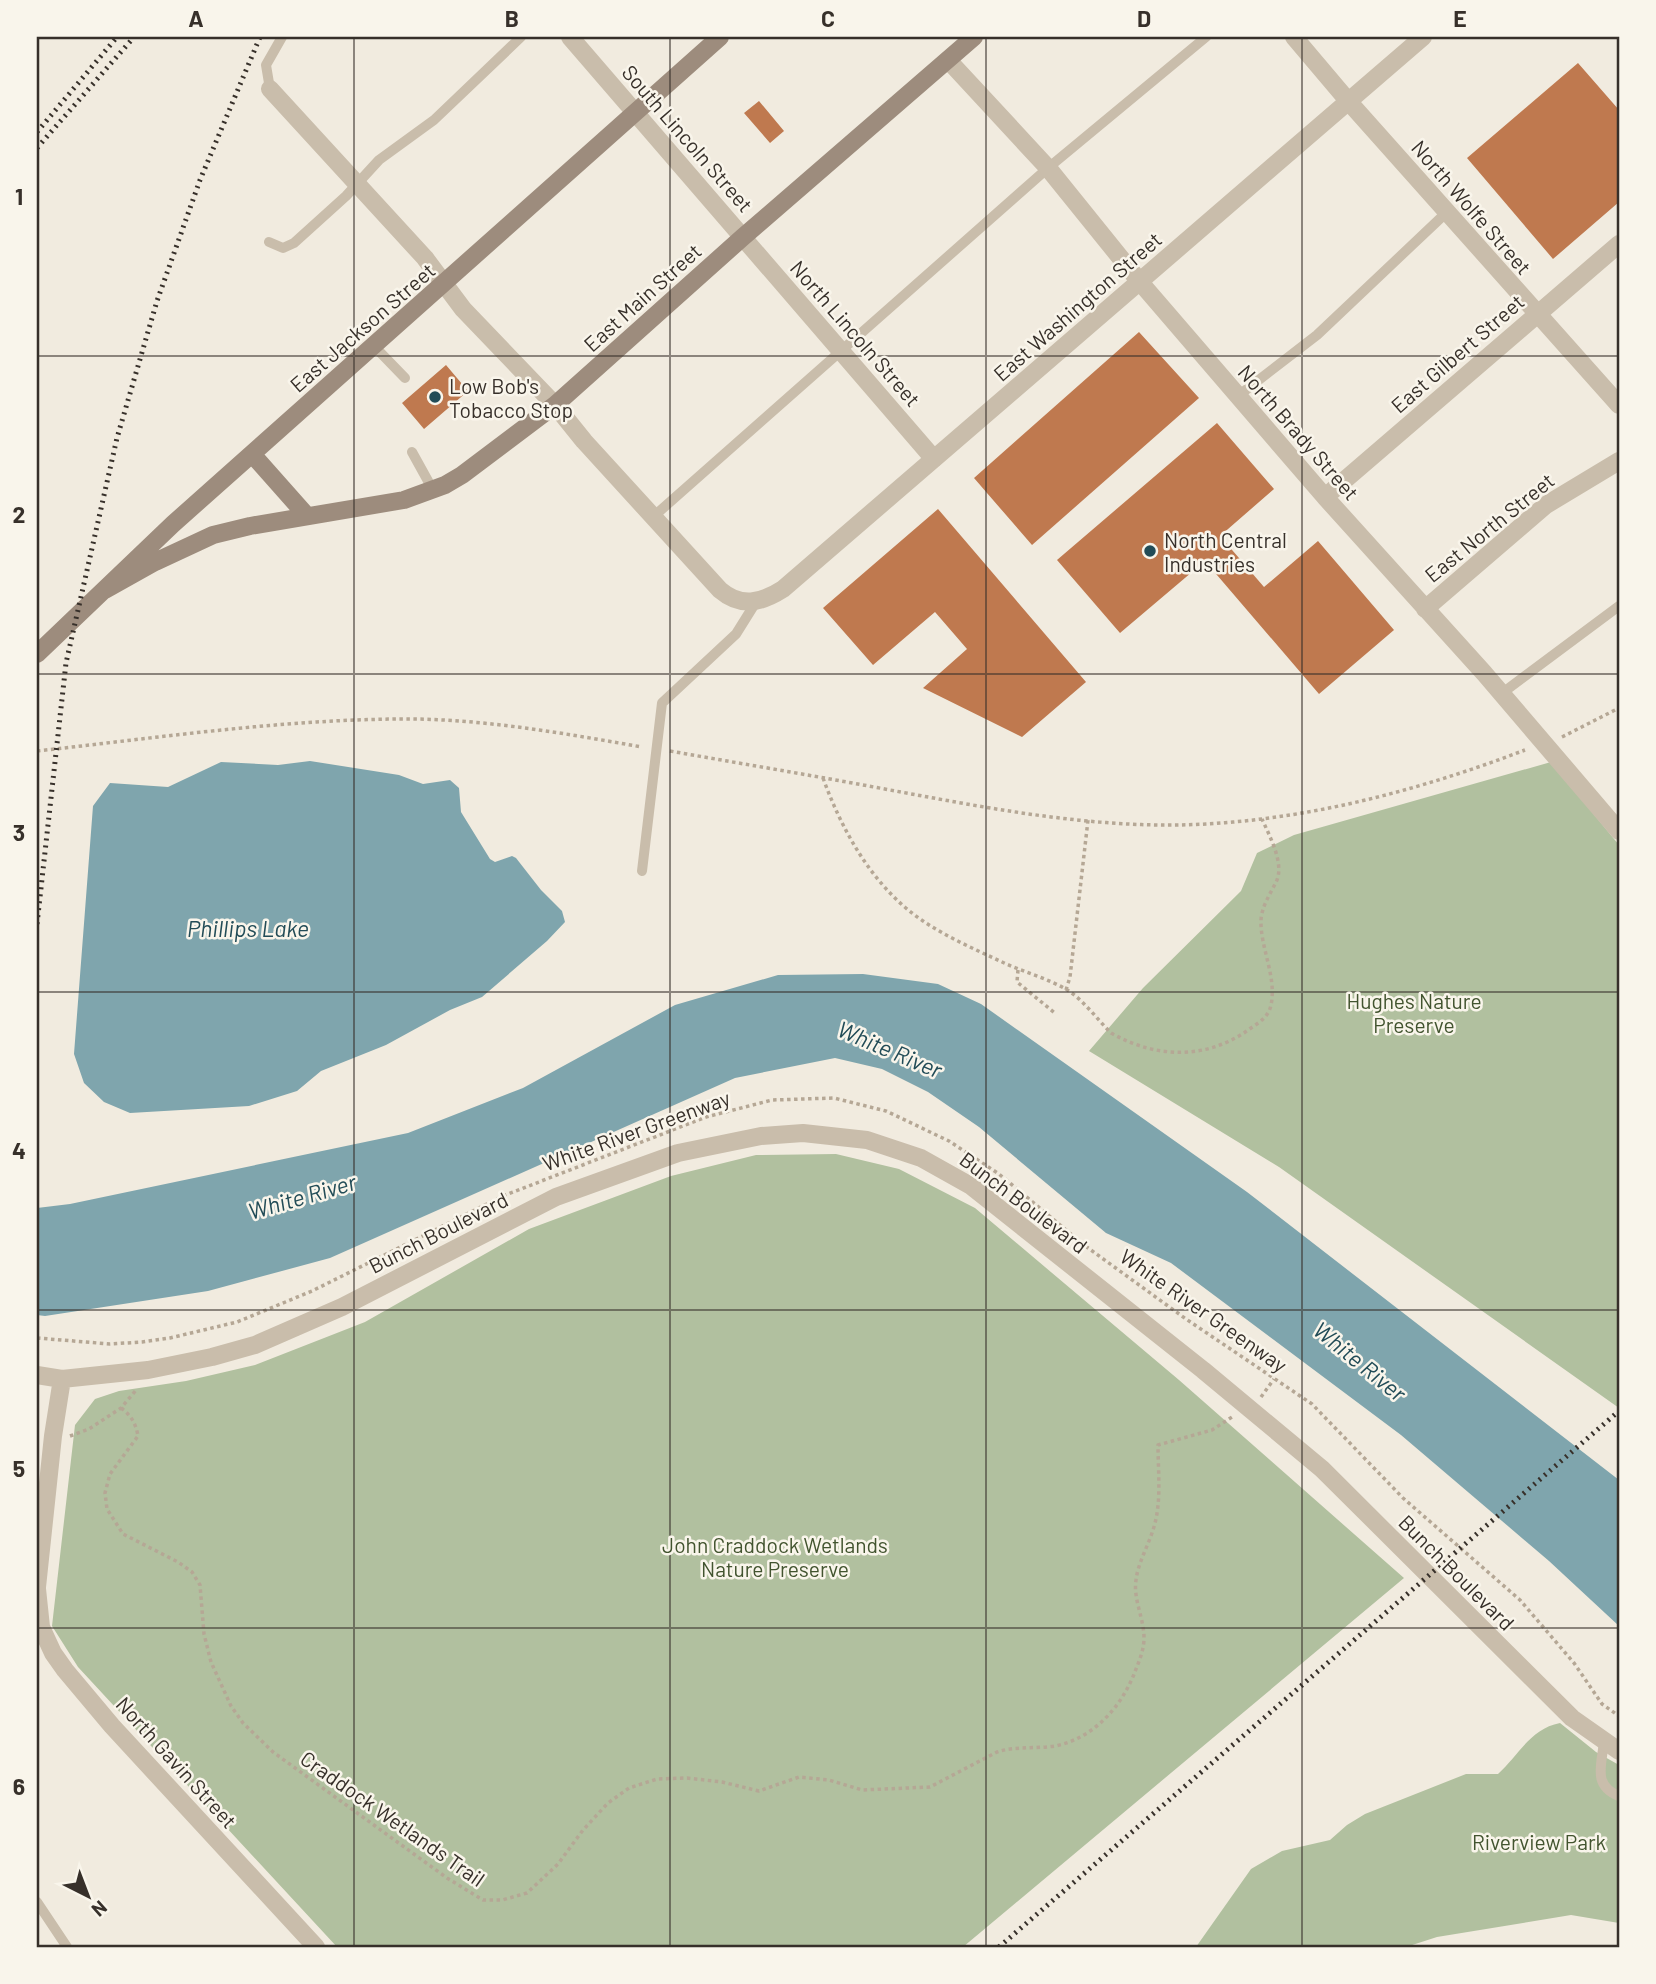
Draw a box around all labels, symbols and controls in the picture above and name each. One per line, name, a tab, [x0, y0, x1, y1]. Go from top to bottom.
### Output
text: A	[188, 4, 204, 32]
text: B	[505, 4, 519, 32]
text: C	[821, 4, 835, 32]
text: D	[1137, 4, 1151, 32]
text: E	[1453, 4, 1467, 32]
street label: South Lincoln Street	[617, 59, 759, 217]
street label: North Wolfe Street	[1407, 135, 1537, 279]
text: 1	[15, 182, 23, 210]
street label: East Washington Street	[988, 226, 1166, 386]
street label: East Main Street	[578, 238, 706, 356]
street label: North Lincoln Street	[786, 255, 926, 411]
street label: East Jackson Street	[284, 257, 440, 397]
street label: East Gilbert Street	[1385, 288, 1529, 418]
street label: North Brady Street	[1233, 359, 1365, 505]
place label: Low Bob's Tobacco Stop	[449, 373, 573, 422]
marker: Low Bob's Tobacco Stop	[427, 389, 443, 405]
street label: East North Street	[1419, 467, 1559, 587]
text: 2	[13, 500, 25, 528]
place label: North Central Industries	[1164, 527, 1287, 576]
marker: North Central Industries	[1142, 543, 1158, 559]
text: 3	[13, 818, 25, 846]
water label: Phillips Lake	[187, 914, 309, 942]
park label: Hughes Nature Preserve	[1346, 988, 1482, 1037]
water label: White River	[833, 1014, 947, 1084]
street label: White River Greenway	[539, 1084, 734, 1176]
text: 4	[12, 1136, 26, 1164]
street label: Bunch Boulevard	[955, 1146, 1093, 1258]
water label: White River	[245, 1167, 360, 1225]
street label: Bunch Boulevard	[364, 1186, 512, 1278]
street label: White River Greenway	[1116, 1243, 1292, 1377]
water label: White River	[1308, 1315, 1413, 1407]
text: 5	[13, 1454, 25, 1482]
street label: Bunch Boulevard	[1394, 1509, 1520, 1635]
park label: John Craddock Wetlands Nature Preserve	[662, 1532, 888, 1581]
street label: North Gavin Street	[111, 1691, 243, 1833]
street label: Craddock Wetlands Trail	[296, 1745, 490, 1891]
text: 6	[13, 1772, 25, 1800]
park label: Riverview Park	[1472, 1829, 1606, 1854]
north arrow	[52, 1862, 122, 1932]
text: N	[87, 1896, 112, 1922]

